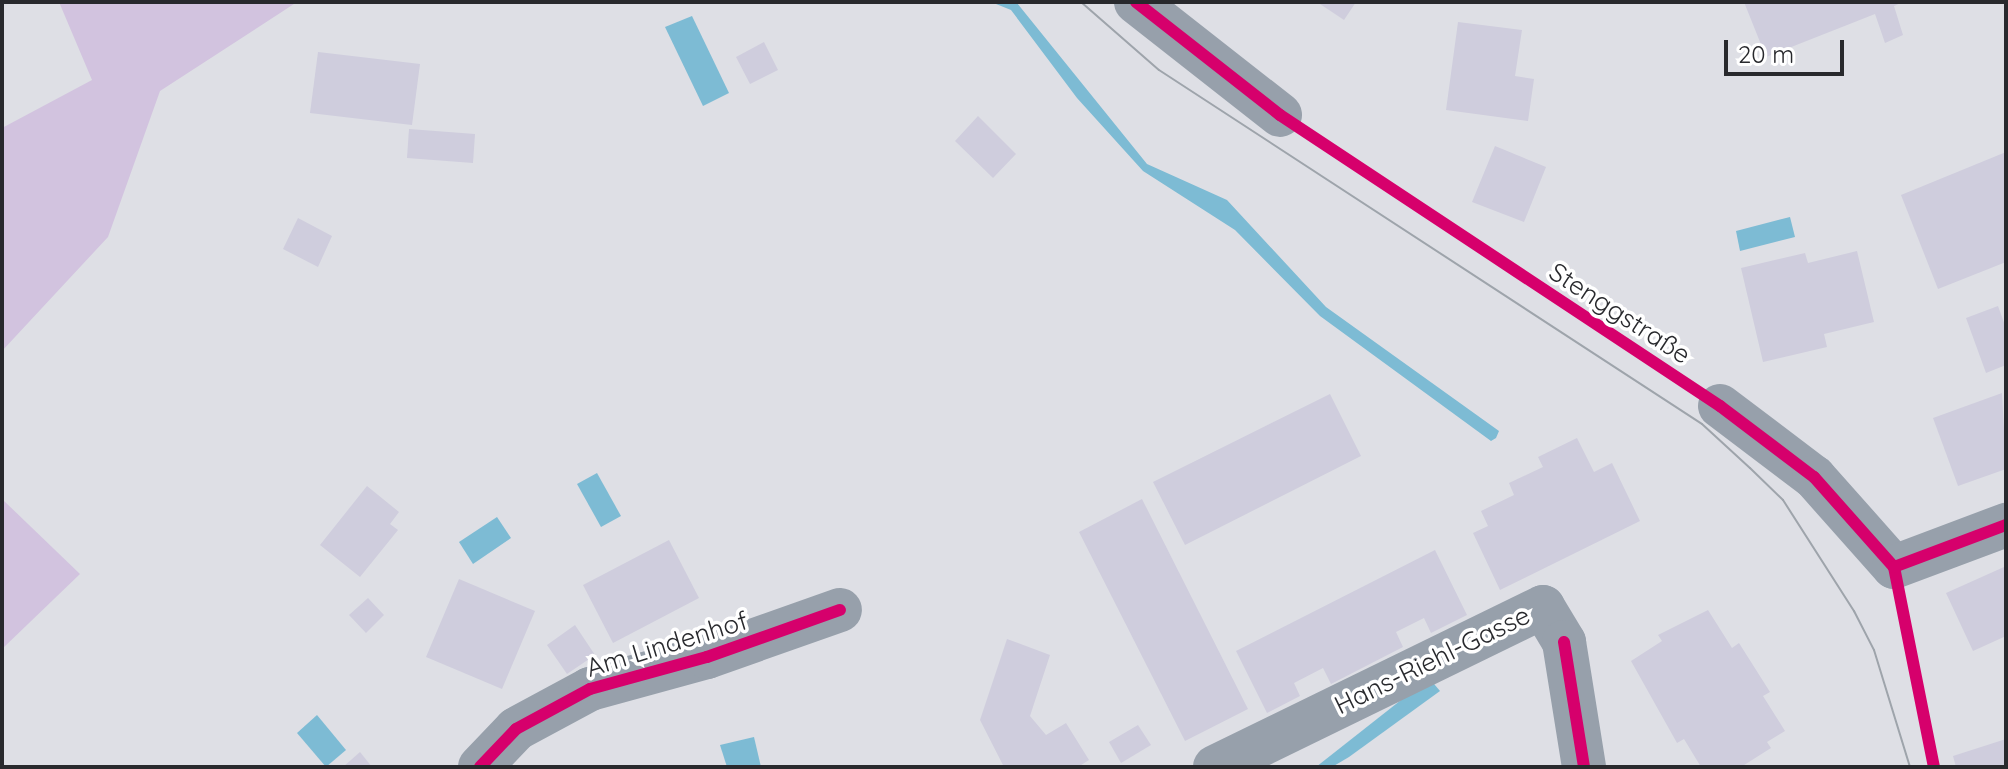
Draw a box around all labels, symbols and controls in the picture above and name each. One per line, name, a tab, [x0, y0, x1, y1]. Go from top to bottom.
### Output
scale bar	[1728, 24, 1848, 74]
text: 20 m	[1738, 39, 1794, 69]
street label: Stenggstraße	[1544, 256, 1696, 370]
street label: Hans-Riehl-Gasse	[1329, 599, 1535, 721]
street label: Am Lindenhof	[582, 605, 752, 683]

